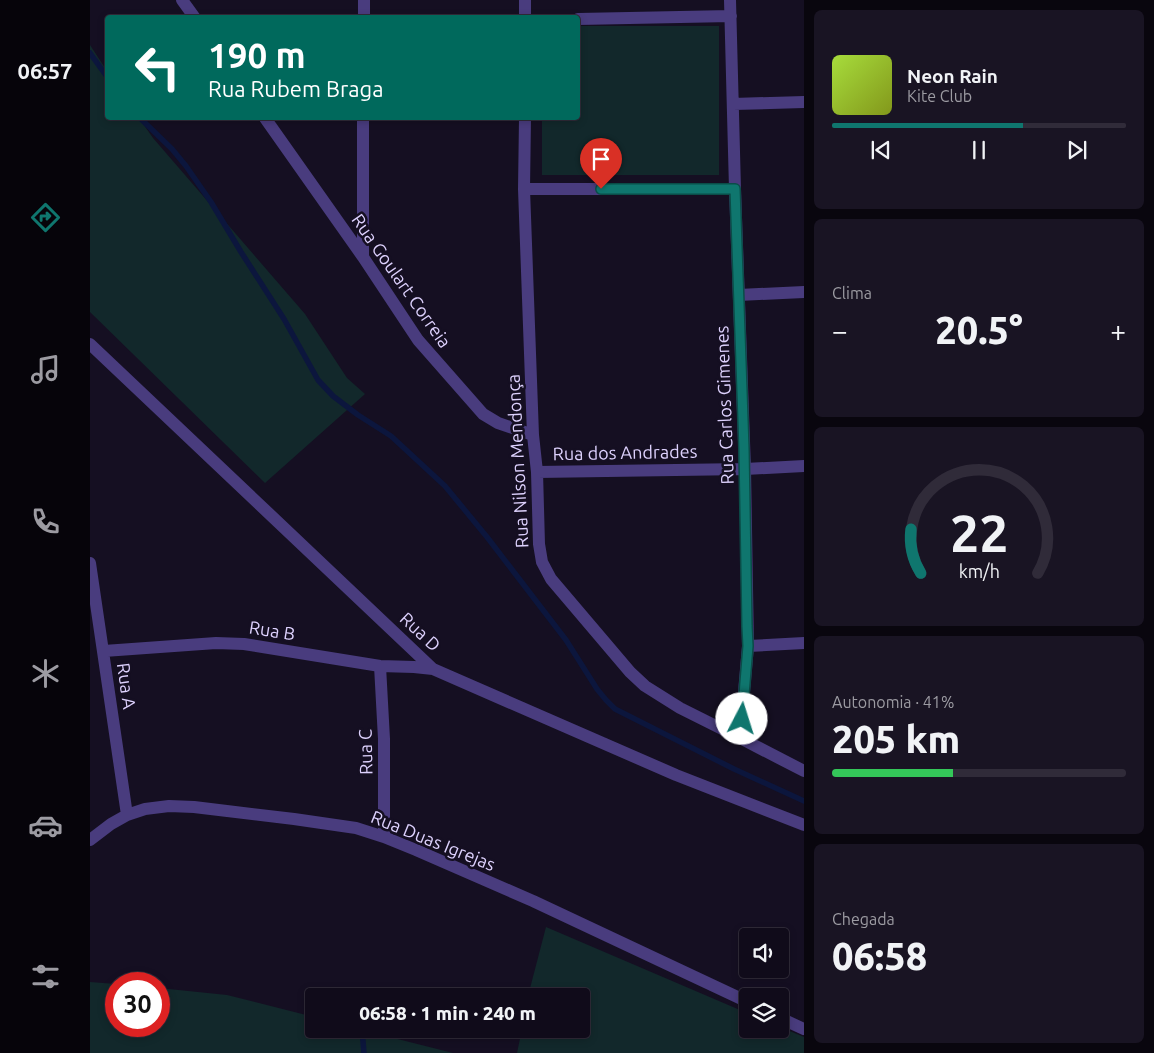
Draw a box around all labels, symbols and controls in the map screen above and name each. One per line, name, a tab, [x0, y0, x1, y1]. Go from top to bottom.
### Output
icon: left	[125, 35, 190, 100]
text: 190 m	[208, 35, 306, 75]
text: 06:57	[17, 58, 73, 83]
text: Neon Rain	[907, 65, 998, 87]
text: Rua Rubem Braga	[208, 76, 383, 101]
text: Kite Club	[907, 87, 972, 105]
icon: previous	[867, 136, 895, 164]
icon: pause	[965, 136, 993, 164]
icon: next	[1063, 136, 1091, 164]
pin	[580, 138, 622, 189]
icon: arrive	[587, 145, 615, 173]
icon: directions	[28, 200, 63, 235]
street label: Rua Goulart Correia	[348, 210, 455, 351]
text: Clima	[832, 284, 872, 302]
text: 20.5°	[935, 309, 1023, 351]
text: −	[832, 315, 848, 346]
text: +	[1110, 315, 1126, 346]
street label: Rua Carlos Gimenes	[711, 325, 737, 485]
icon: music	[28, 352, 63, 387]
street label: Rua Nilson Mendonça	[502, 373, 532, 549]
street label: Rua dos Andrades	[552, 441, 698, 463]
icon: phone	[28, 504, 63, 539]
text: 22	[950, 504, 1008, 562]
text: km/h	[958, 561, 1000, 581]
street label: Rua D	[396, 608, 445, 655]
street label: Rua B	[248, 617, 297, 644]
icon: climate	[28, 656, 63, 691]
street label: Rua A	[114, 661, 140, 711]
position arrow	[715, 692, 767, 744]
text: Autonomia · 41%	[832, 693, 954, 711]
text: 205 km	[832, 718, 960, 760]
street label: Rua C	[355, 729, 375, 775]
street label: Rua Duas Igrejas	[368, 806, 499, 874]
icon: car	[28, 808, 63, 843]
text: Chegada	[832, 910, 895, 928]
map controls	[739, 928, 789, 1038]
button: sound	[739, 928, 789, 978]
text: 06:58	[832, 935, 927, 977]
icon: filters	[28, 959, 63, 994]
speed limit sign: 30	[105, 972, 170, 1037]
button: layers	[739, 988, 789, 1038]
text: 06:58 · 1 min · 240 m	[359, 1002, 536, 1024]

